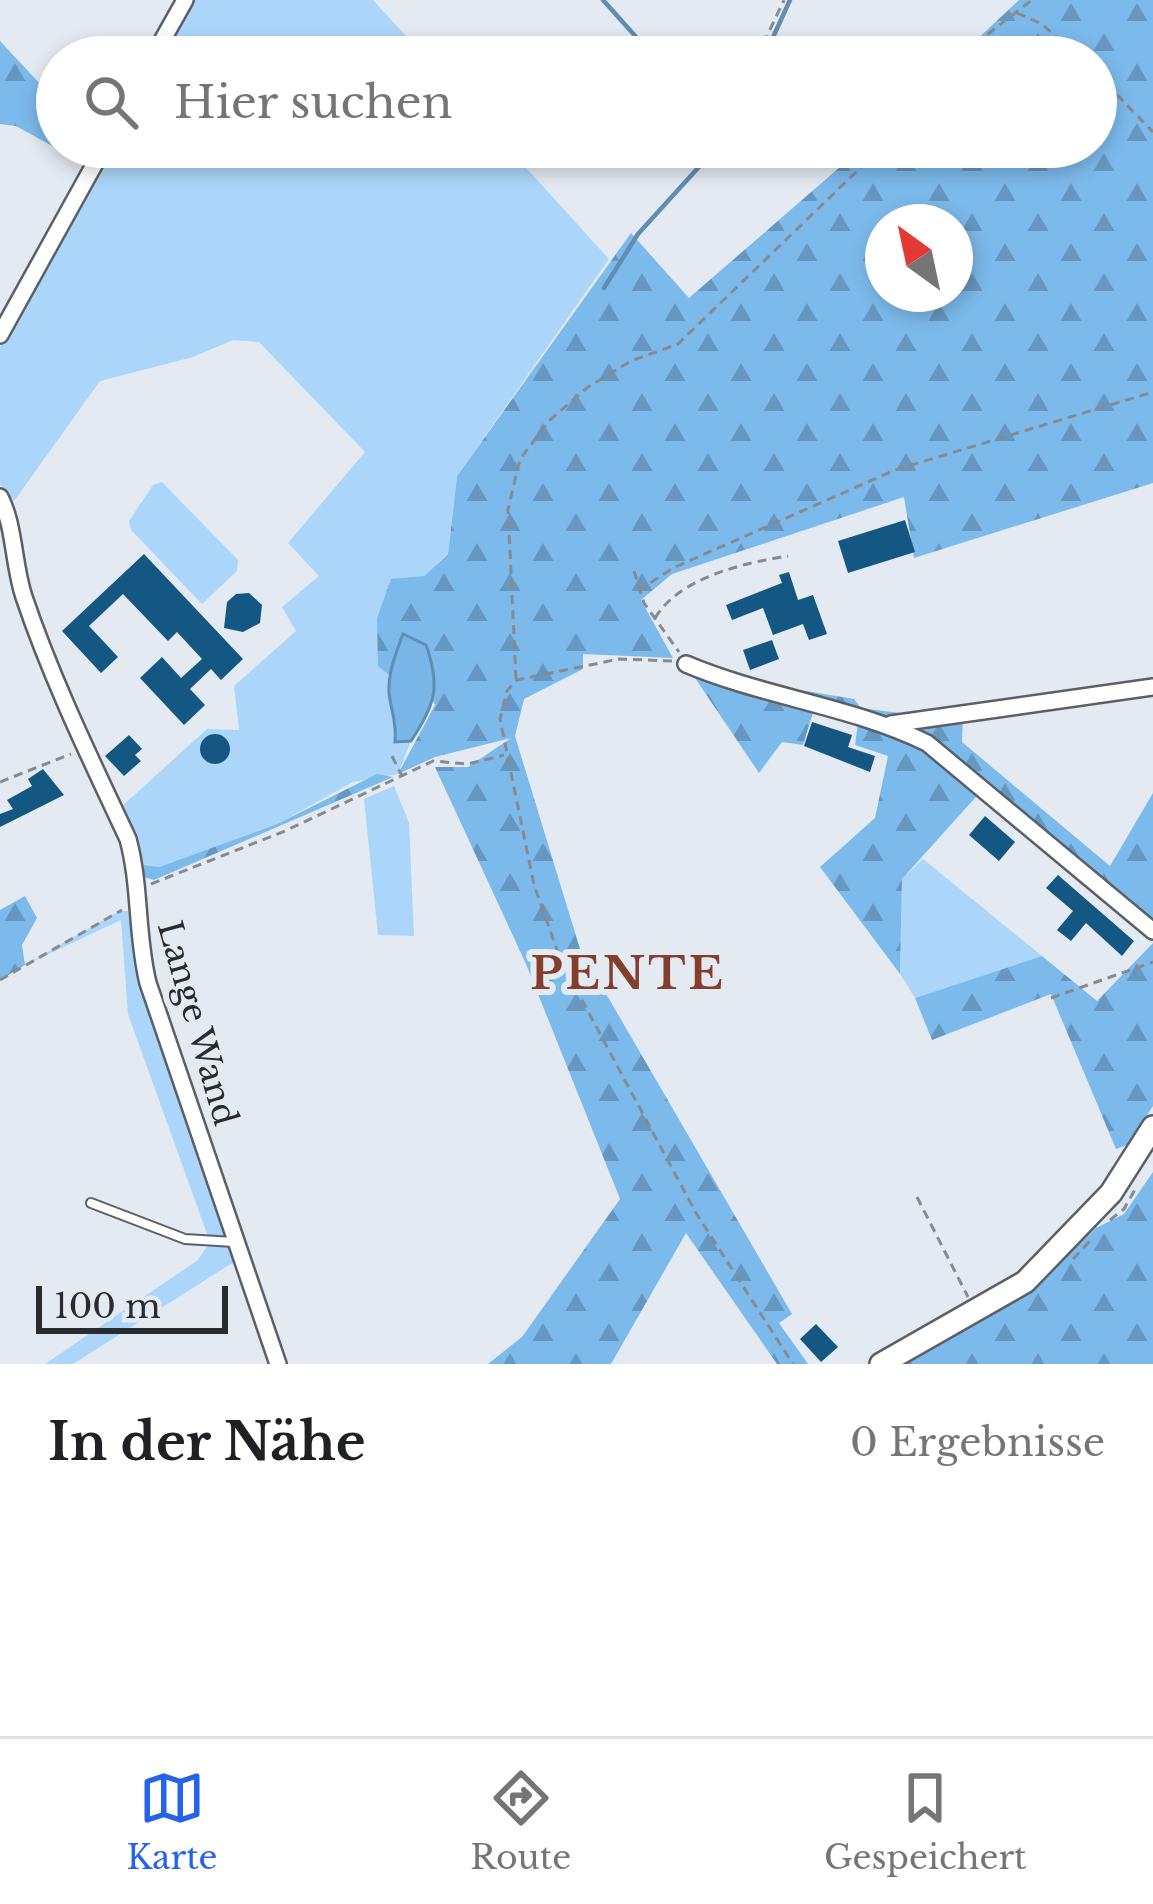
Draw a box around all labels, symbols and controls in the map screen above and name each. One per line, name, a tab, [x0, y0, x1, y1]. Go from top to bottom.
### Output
search box	[36, 36, 1117, 168]
icon: search	[78, 69, 144, 135]
text: Hier suchen	[174, 74, 452, 130]
north arrow	[865, 204, 973, 312]
street label: Lange Wand	[149, 916, 246, 1130]
district label: PENTE	[530, 945, 726, 1001]
scale bar	[36, 1280, 228, 1333]
text: 100 m	[54, 1286, 161, 1327]
text: In der Nähe	[48, 1411, 366, 1474]
text: 0 Ergebnisse	[850, 1418, 1105, 1467]
tab: Karte	[126, 1765, 218, 1878]
tab: Route	[470, 1765, 571, 1878]
tab: Gespeichert	[824, 1765, 1027, 1878]

